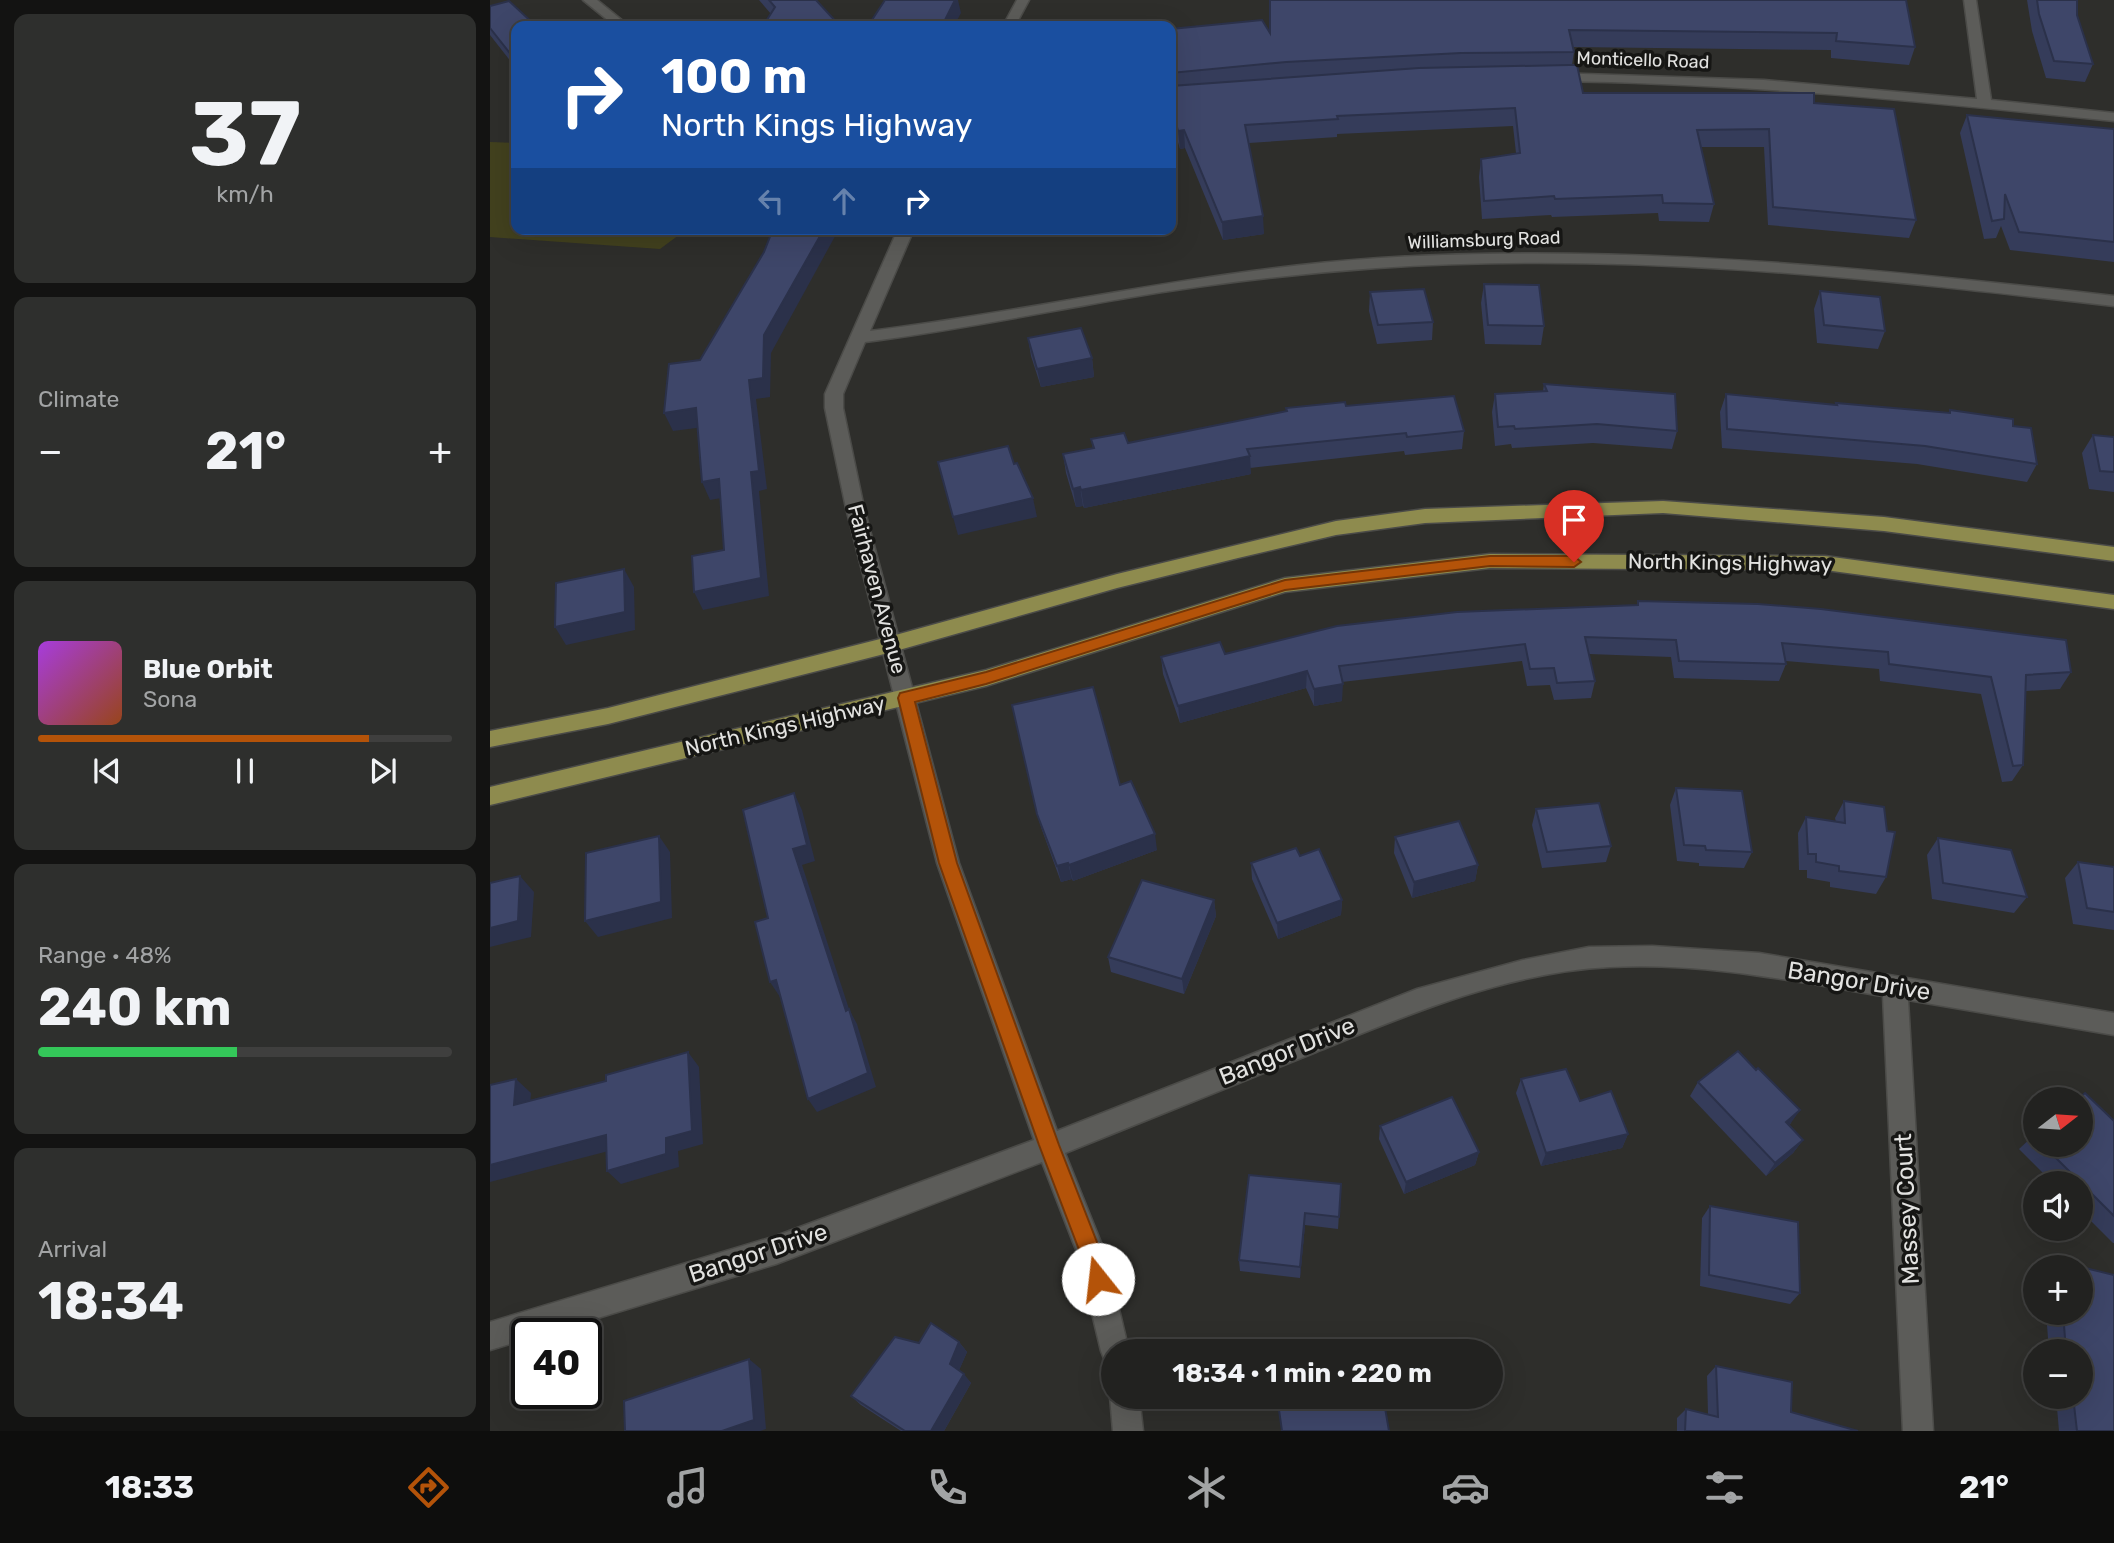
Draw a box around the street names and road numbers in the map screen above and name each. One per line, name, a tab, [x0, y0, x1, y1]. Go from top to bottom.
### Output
street label: Monticello Road	[1576, 47, 1710, 73]
street label: Williamsburg Road	[1407, 226, 1561, 254]
street label: Fairhaven Avenue	[843, 501, 912, 676]
street label: North Kings Highway	[1628, 548, 1833, 577]
street label: North Kings Highway	[683, 690, 888, 761]
street label: Bangor Drive	[1786, 956, 1932, 1006]
street label: Bangor Drive	[1215, 1011, 1359, 1091]
street label: Massey Court	[1889, 1133, 1925, 1285]
street label: Bangor Drive	[685, 1217, 831, 1289]

